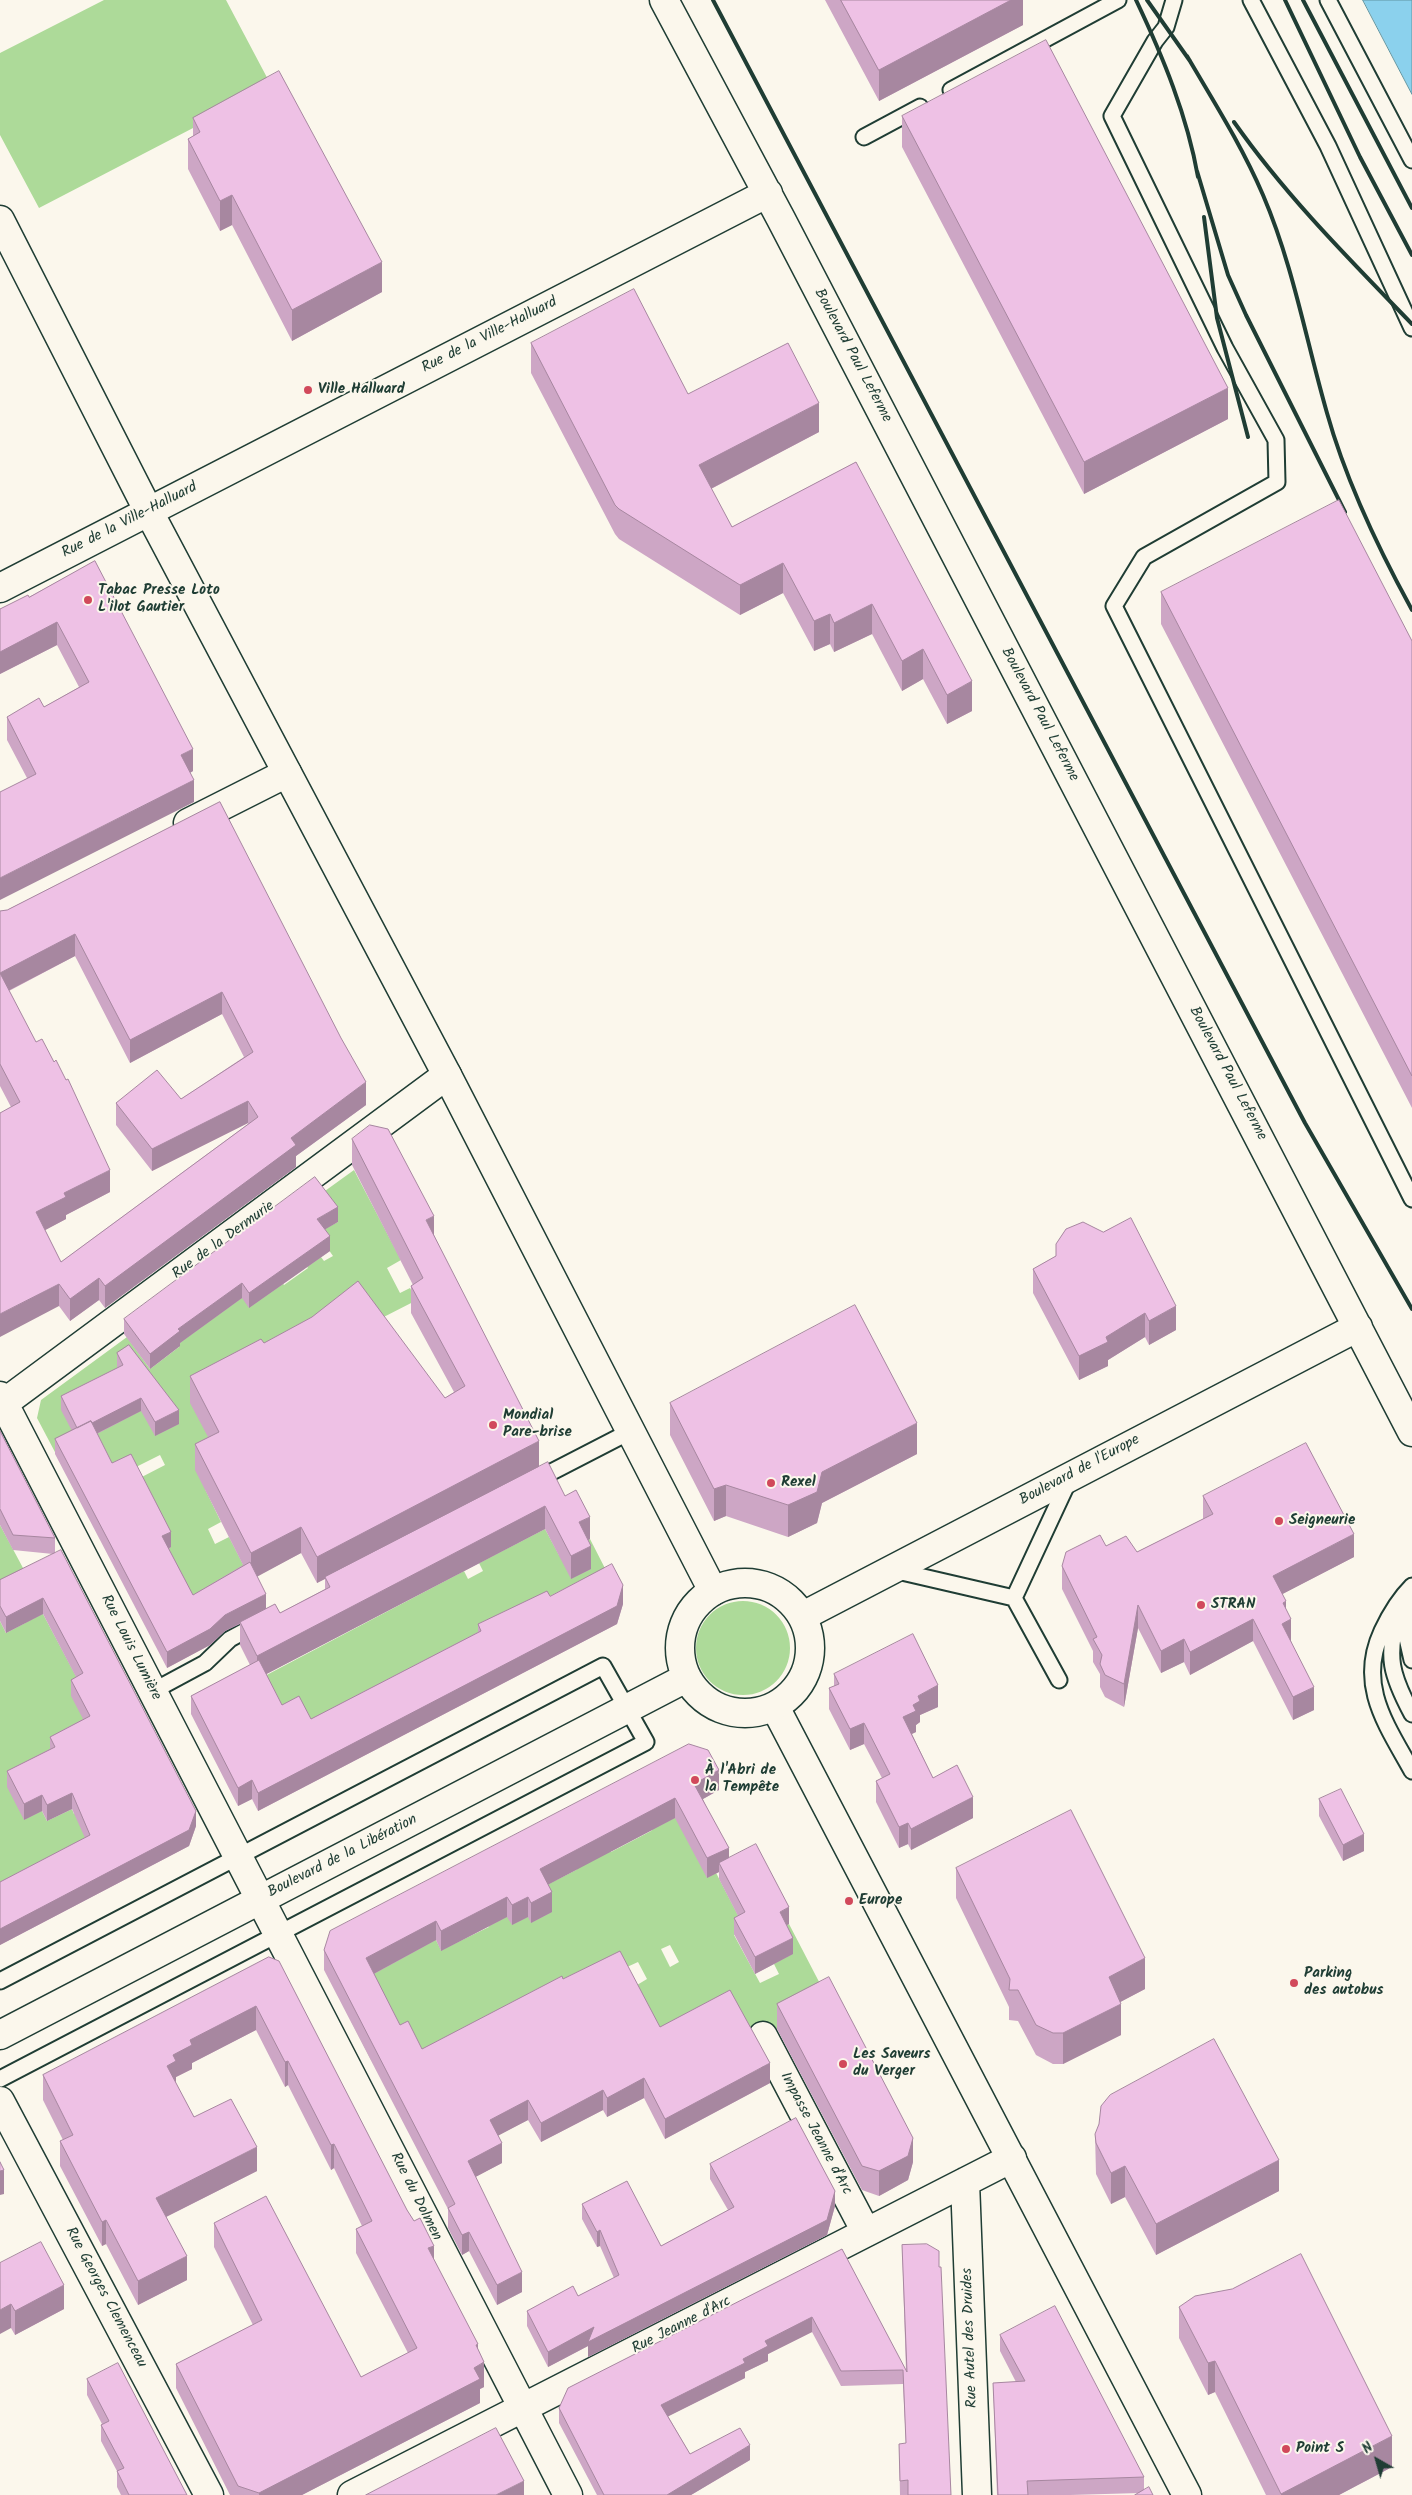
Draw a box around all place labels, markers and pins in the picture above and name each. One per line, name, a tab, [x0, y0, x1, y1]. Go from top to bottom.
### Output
place label: Ville Halluard	[318, 381, 405, 399]
marker: Ville Halluard	[302, 384, 314, 396]
place label: Tabac Presse Loto L'ilot Gautier	[98, 582, 220, 617]
marker: Tabac Presse Loto L'ilot Gautier	[82, 594, 94, 606]
place label: Mondial Pare-brise	[503, 1407, 572, 1442]
marker: Mondial Pare-brise	[487, 1419, 499, 1431]
place label: Rexel	[781, 1474, 816, 1492]
marker: Rexel	[765, 1477, 777, 1489]
place label: Seigneurie	[1289, 1512, 1355, 1530]
marker: Seigneurie	[1273, 1515, 1285, 1527]
place label: STRAN	[1211, 1596, 1255, 1614]
marker: STRAN	[1195, 1599, 1207, 1611]
place label: À l'Abri de la Tempête	[705, 1762, 779, 1797]
marker: À l'Abri de la Tempête	[689, 1774, 701, 1786]
place label: Europe	[859, 1892, 902, 1910]
marker: Europe	[843, 1895, 855, 1907]
place label: Parking des autobus	[1304, 1965, 1384, 2000]
marker: Parking des autobus	[1288, 1977, 1300, 1989]
place label: Les Saveurs du Verger	[853, 2046, 931, 2081]
marker: Les Saveurs du Verger	[837, 2058, 849, 2070]
place label: Point S	[1296, 2440, 1344, 2458]
marker: Point S	[1280, 2443, 1292, 2455]

